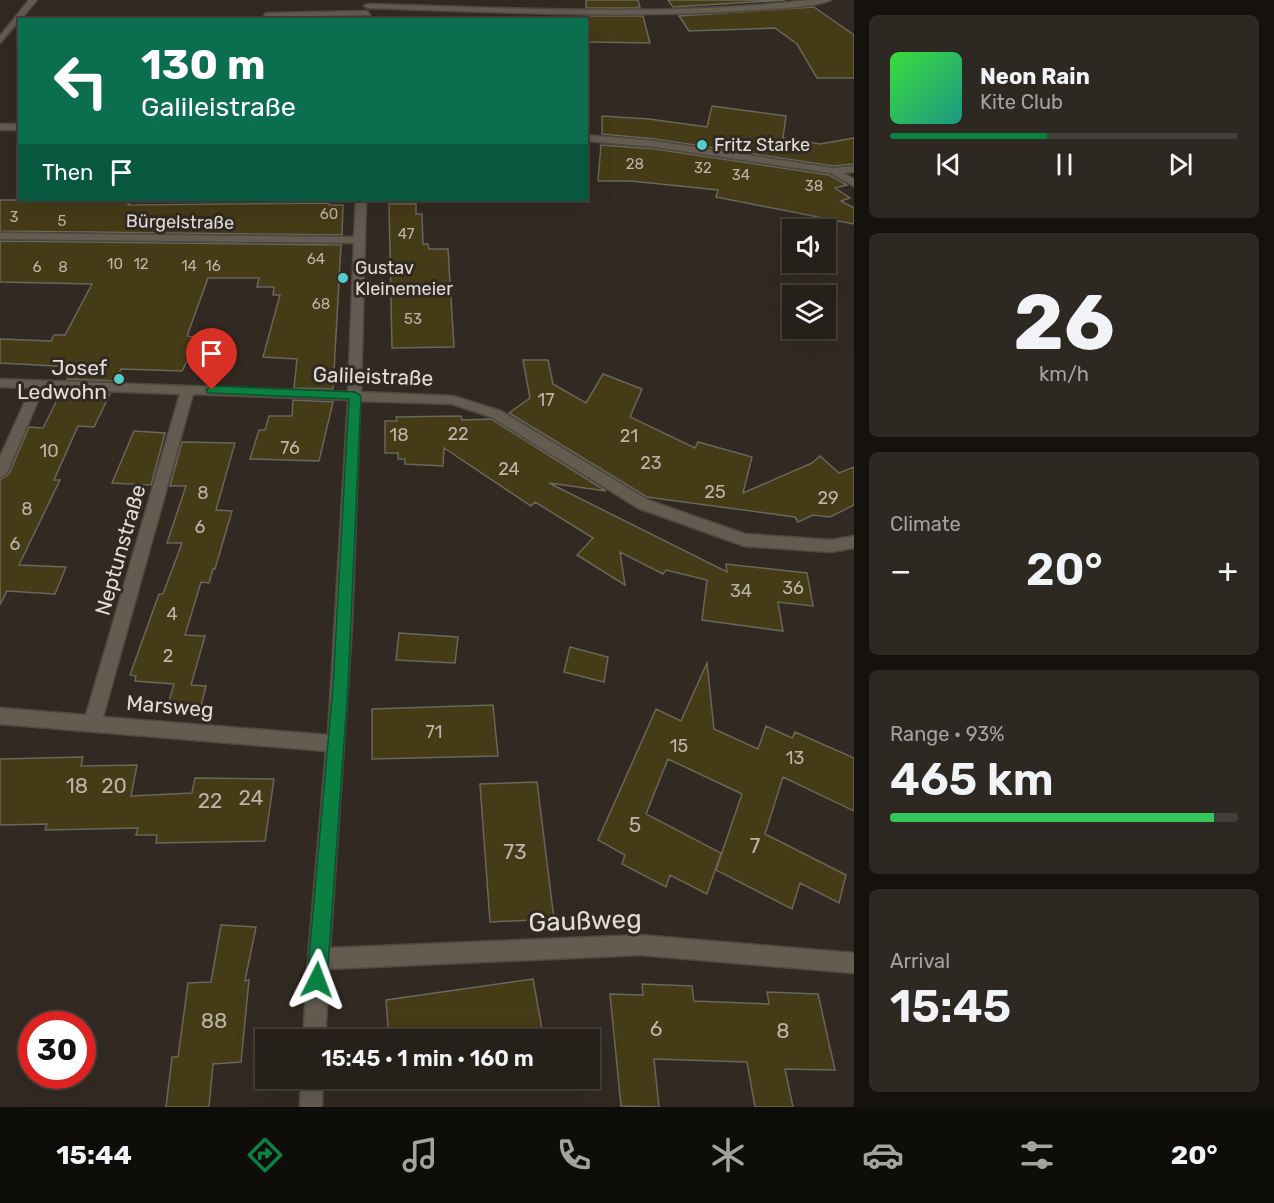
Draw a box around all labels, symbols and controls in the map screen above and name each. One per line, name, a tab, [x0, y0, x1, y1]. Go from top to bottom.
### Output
text: 130 m	[141, 40, 266, 90]
icon: left	[42, 42, 120, 120]
text: Neon Rain	[980, 63, 1090, 90]
text: Kite Club	[980, 90, 1063, 114]
text: Galileistraße	[141, 91, 296, 123]
place label: Fritz Starke	[714, 134, 810, 156]
marker: Fritz Starke	[695, 138, 709, 152]
icon: previous	[932, 148, 965, 181]
icon: pause	[1048, 148, 1081, 181]
icon: next	[1164, 148, 1197, 181]
house number: 28	[626, 155, 644, 173]
icon: arrive	[105, 156, 138, 189]
text: Then	[42, 159, 93, 186]
house number: 32	[694, 159, 712, 177]
house number: 34	[732, 166, 750, 184]
house number: 38	[805, 177, 823, 195]
house number: 60	[320, 205, 338, 223]
house number: 3	[9, 208, 19, 226]
street label: Bürgelstraße	[126, 210, 234, 234]
house number: 5	[58, 212, 67, 230]
map controls	[782, 219, 836, 339]
button: sound	[782, 219, 836, 273]
house number: 47	[398, 225, 415, 243]
house number: 64	[307, 250, 325, 268]
house number: 10	[107, 255, 123, 273]
house number: 12	[133, 255, 149, 273]
house number: 14	[181, 257, 197, 275]
house number: 16	[205, 257, 221, 275]
place label: Gustav Kleinemeier	[355, 257, 453, 300]
house number: 6	[32, 258, 42, 276]
house number: 8	[58, 258, 68, 276]
marker: Gustav Kleinemeier	[336, 271, 350, 285]
text: 26	[1013, 276, 1115, 369]
button: layers	[782, 285, 836, 339]
house number: 68	[312, 295, 330, 313]
house number: 53	[404, 310, 422, 328]
pin	[186, 328, 237, 390]
icon: arrive	[195, 337, 228, 370]
place label: Josef Ledwohn	[17, 355, 107, 404]
street label: Galileistraße	[312, 361, 434, 391]
text: km/h	[1039, 362, 1089, 386]
marker: Josef Ledwohn	[112, 372, 126, 386]
house number: 17	[538, 389, 554, 411]
house number: 22	[447, 423, 469, 445]
house number: 18	[389, 424, 409, 446]
house number: 21	[620, 425, 638, 447]
house number: 76	[280, 437, 300, 459]
house number: 10	[39, 440, 59, 462]
house number: 23	[640, 452, 662, 474]
house number: 24	[498, 458, 520, 480]
house number: 25	[704, 481, 726, 503]
street label: Neptunstraße	[89, 482, 151, 618]
house number: 8	[197, 482, 209, 504]
house number: 29	[817, 487, 839, 509]
house number: 8	[21, 498, 33, 520]
text: Climate	[890, 512, 961, 536]
house number: 6	[195, 516, 206, 538]
house number: 6	[10, 533, 21, 555]
text: 20°	[1026, 543, 1103, 596]
text: −	[890, 551, 911, 590]
text: +	[1217, 551, 1238, 590]
house number: 36	[782, 577, 804, 599]
house number: 34	[730, 580, 752, 602]
house number: 4	[166, 603, 178, 625]
house number: 2	[163, 645, 173, 667]
street label: Marsweg	[125, 690, 215, 722]
house number: 71	[426, 721, 442, 743]
text: Range · 93%	[890, 722, 1005, 746]
house number: 15	[670, 735, 688, 757]
house number: 13	[786, 747, 804, 769]
text: 465 km	[890, 753, 1054, 806]
house number: 18	[66, 773, 88, 798]
house number: 20	[101, 773, 127, 798]
house number: 24	[238, 785, 264, 810]
house number: 22	[198, 788, 222, 813]
house number: 5	[629, 812, 641, 837]
house number: 7	[750, 833, 761, 858]
house number: 73	[503, 839, 527, 864]
street label: Gaußweg	[528, 904, 642, 938]
position arrow	[285, 948, 349, 1012]
text: Arrival	[890, 949, 950, 973]
text: 15:45	[890, 980, 1011, 1033]
house number: 88	[201, 1008, 227, 1033]
speed limit sign: 30	[18, 1011, 96, 1089]
house number: 6	[650, 1016, 662, 1041]
house number: 8	[776, 1018, 790, 1043]
text: 15:45 · 1 min · 160 m	[321, 1045, 534, 1072]
icon: directions	[244, 1134, 286, 1176]
icon: music	[399, 1134, 441, 1176]
icon: phone	[553, 1134, 595, 1176]
icon: climate	[707, 1134, 749, 1176]
icon: car	[862, 1134, 904, 1176]
icon: filters	[1016, 1134, 1058, 1176]
text: 15:44	[56, 1139, 132, 1171]
text: 20°	[1171, 1139, 1218, 1171]

